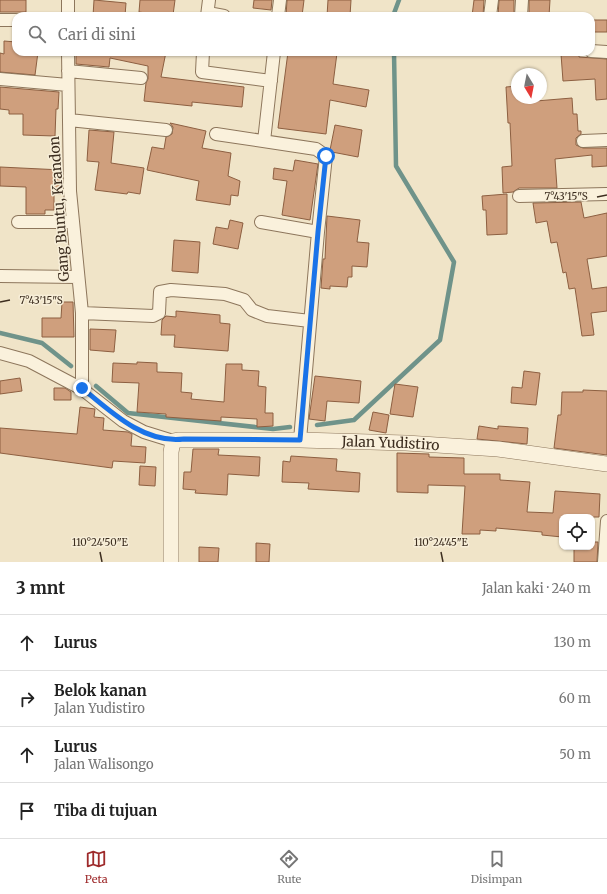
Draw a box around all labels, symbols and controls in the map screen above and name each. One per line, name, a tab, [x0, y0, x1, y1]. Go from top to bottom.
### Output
search box	[12, 12, 595, 56]
icon: search	[26, 23, 48, 45]
text: Cari di sini	[58, 25, 136, 44]
north arrow	[511, 68, 547, 104]
street label: Gang Buntu, Krandon	[45, 136, 73, 282]
route start	[317, 147, 335, 165]
text: 7°43'15"S	[544, 190, 588, 203]
text: 7°43'15"S	[19, 294, 63, 307]
route end	[73, 379, 91, 397]
street label: Jalan Yudistiro	[340, 432, 440, 454]
map controls	[559, 514, 595, 550]
button: locate	[559, 514, 595, 550]
text: 110°24'50"E	[72, 536, 129, 549]
text: 110°24'45"E	[414, 536, 469, 549]
text: 3 mnt	[16, 577, 65, 599]
text: Jalan kaki · 240 m	[482, 580, 591, 597]
icon: ahead	[16, 632, 38, 654]
text: Lurus	[54, 633, 97, 652]
text: 130 m	[554, 634, 591, 651]
text: Belok kanan	[54, 681, 147, 700]
icon: right	[16, 688, 38, 710]
text: 60 m	[559, 690, 591, 707]
text: Jalan Yudistiro	[54, 700, 145, 717]
text: Lurus	[54, 737, 97, 756]
icon: ahead	[16, 744, 38, 766]
text: 50 m	[559, 746, 591, 763]
text: Jalan Walisongo	[54, 756, 154, 773]
icon: arrive	[16, 800, 38, 822]
text: Tiba di tujuan	[54, 801, 157, 820]
tab: Peta	[85, 848, 108, 886]
tab: Rute	[277, 848, 301, 886]
tab: Disimpan	[471, 848, 522, 886]

